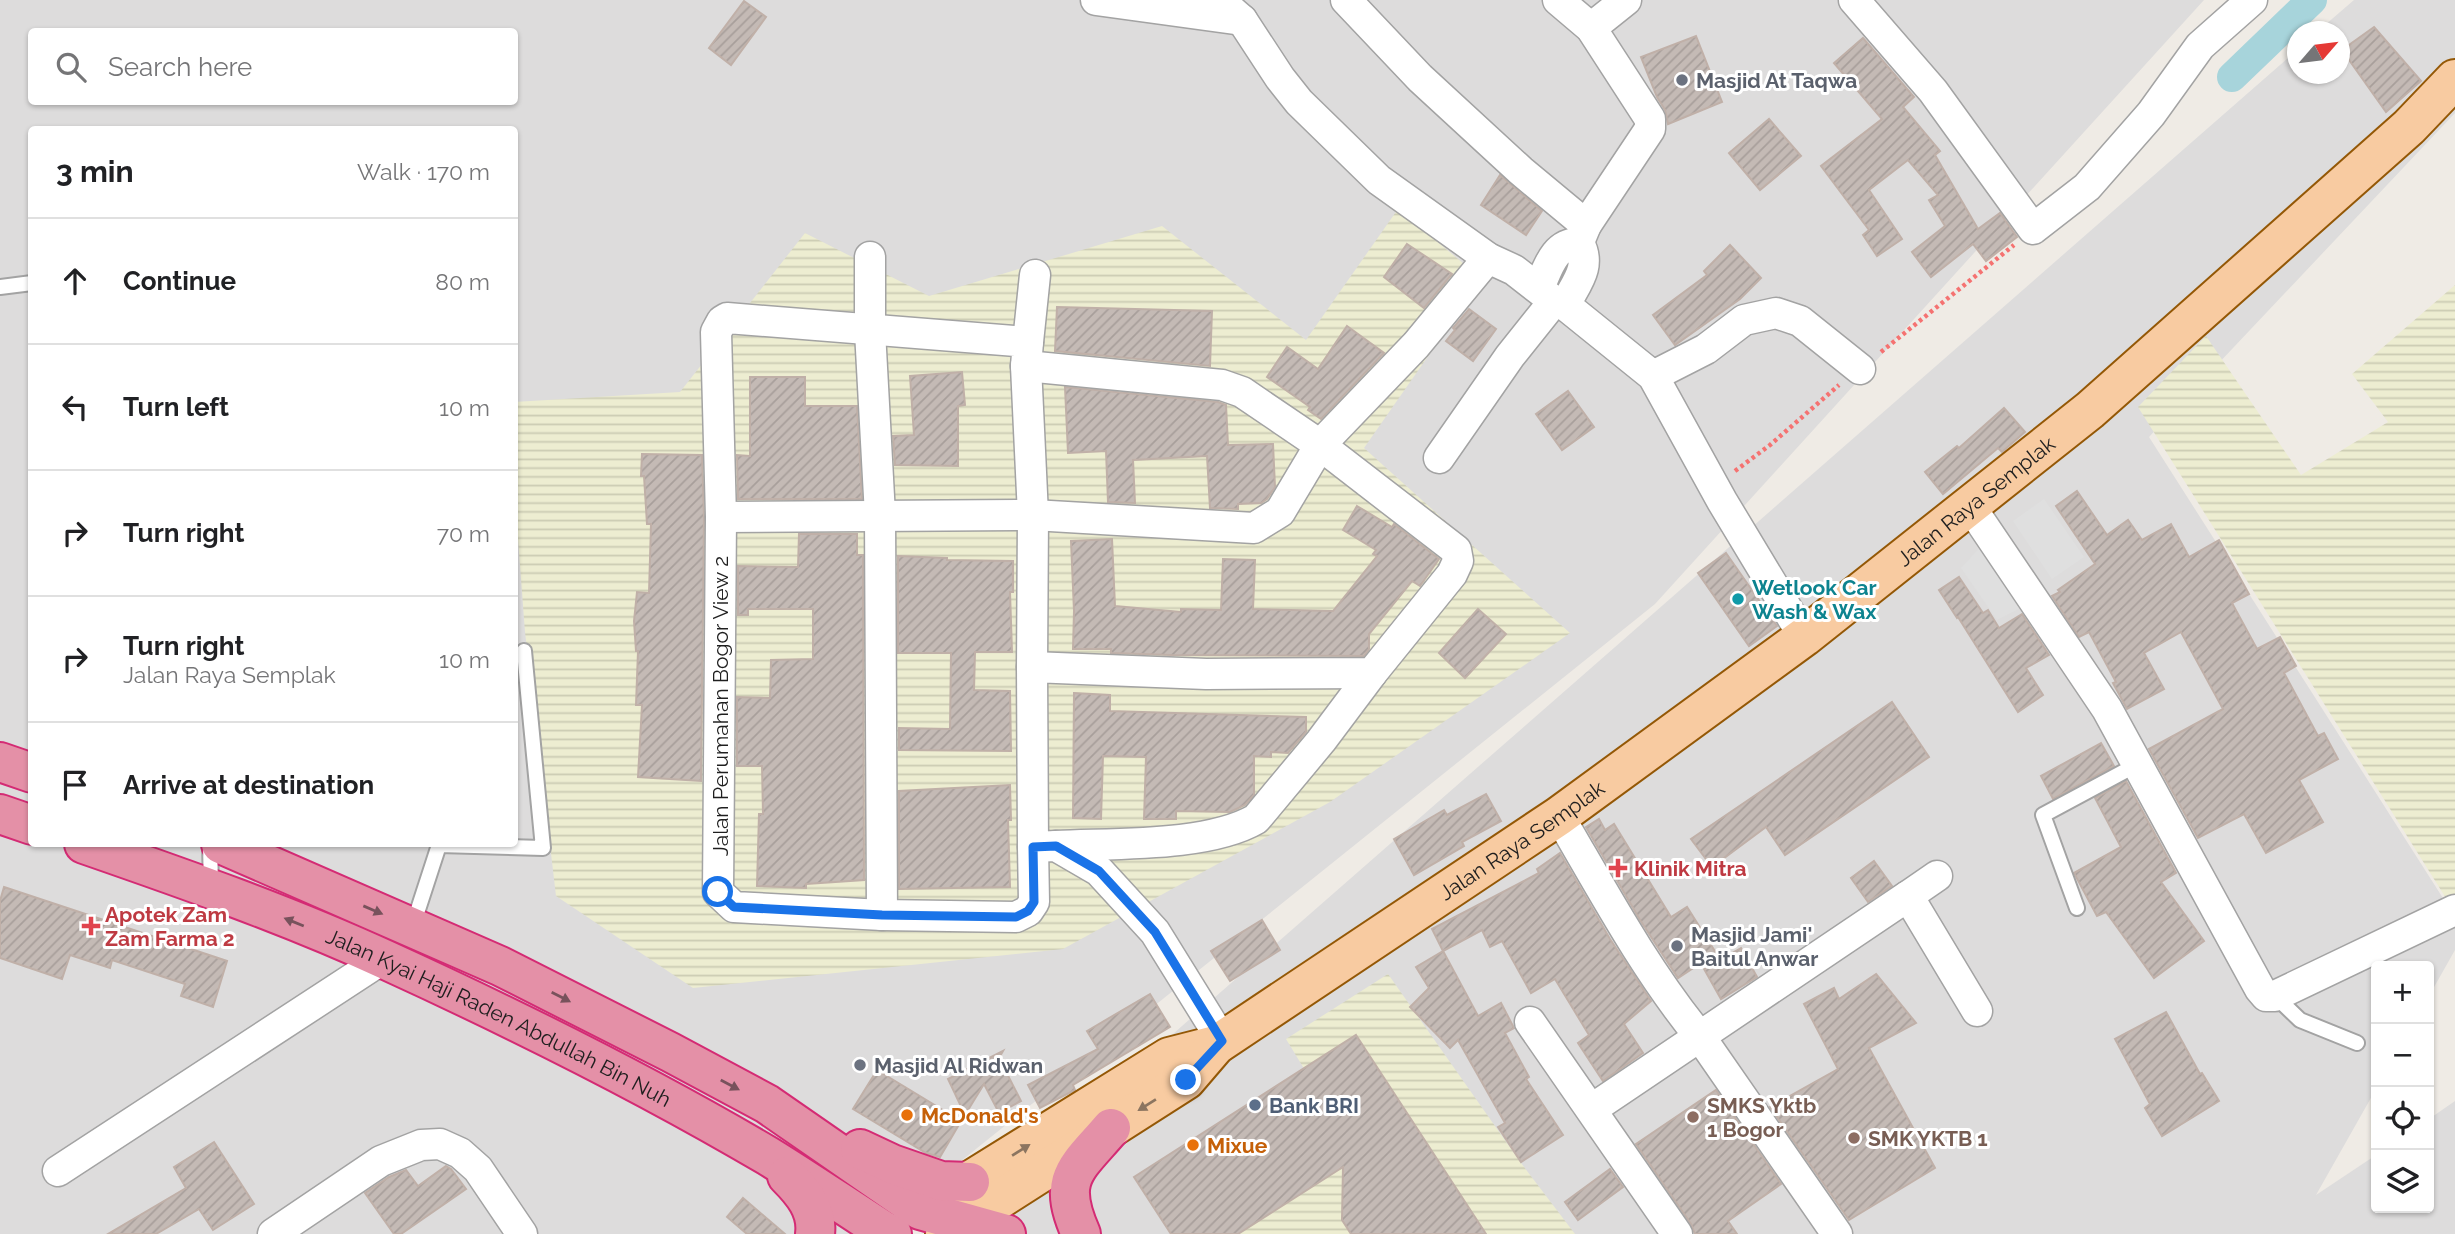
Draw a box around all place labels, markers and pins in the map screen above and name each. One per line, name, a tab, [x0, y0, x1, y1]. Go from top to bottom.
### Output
place label: Masjid At Taqwa	[1696, 68, 1857, 93]
marker: Masjid At Taqwa	[1674, 72, 1690, 88]
place label: Wetlook Car Wash & Wax	[1752, 575, 1877, 624]
marker: Wetlook Car Wash & Wax	[1730, 591, 1746, 607]
place label: Klinik Mitra	[1634, 856, 1747, 881]
marker: Klinik Mitra	[1608, 858, 1628, 878]
place label: Apotek Zam Zam Farma 2	[105, 902, 235, 951]
marker: Apotek Zam Zam Farma 2	[83, 918, 99, 934]
place label: Masjid Jami' Baitul Anwar	[1691, 922, 1818, 971]
marker: Masjid Jami' Baitul Anwar	[1669, 938, 1685, 954]
place label: Masjid Al Ridwan	[874, 1053, 1043, 1078]
marker: Masjid Al Ridwan	[852, 1057, 868, 1073]
place label: Bank BRI	[1269, 1093, 1359, 1118]
place label: SMKS Yktb 1 Bogor	[1707, 1093, 1816, 1142]
marker: Bank BRI	[1247, 1097, 1263, 1113]
place label: McDonald's	[921, 1103, 1039, 1128]
marker: McDonald's	[899, 1107, 915, 1123]
marker: SMKS Yktb 1 Bogor	[1685, 1109, 1701, 1125]
place label: SMK YKTB 1	[1868, 1126, 1988, 1151]
marker: SMK YKTB 1	[1846, 1130, 1862, 1146]
place label: Mixue	[1207, 1133, 1268, 1158]
marker: Mixue	[1185, 1137, 1201, 1153]

